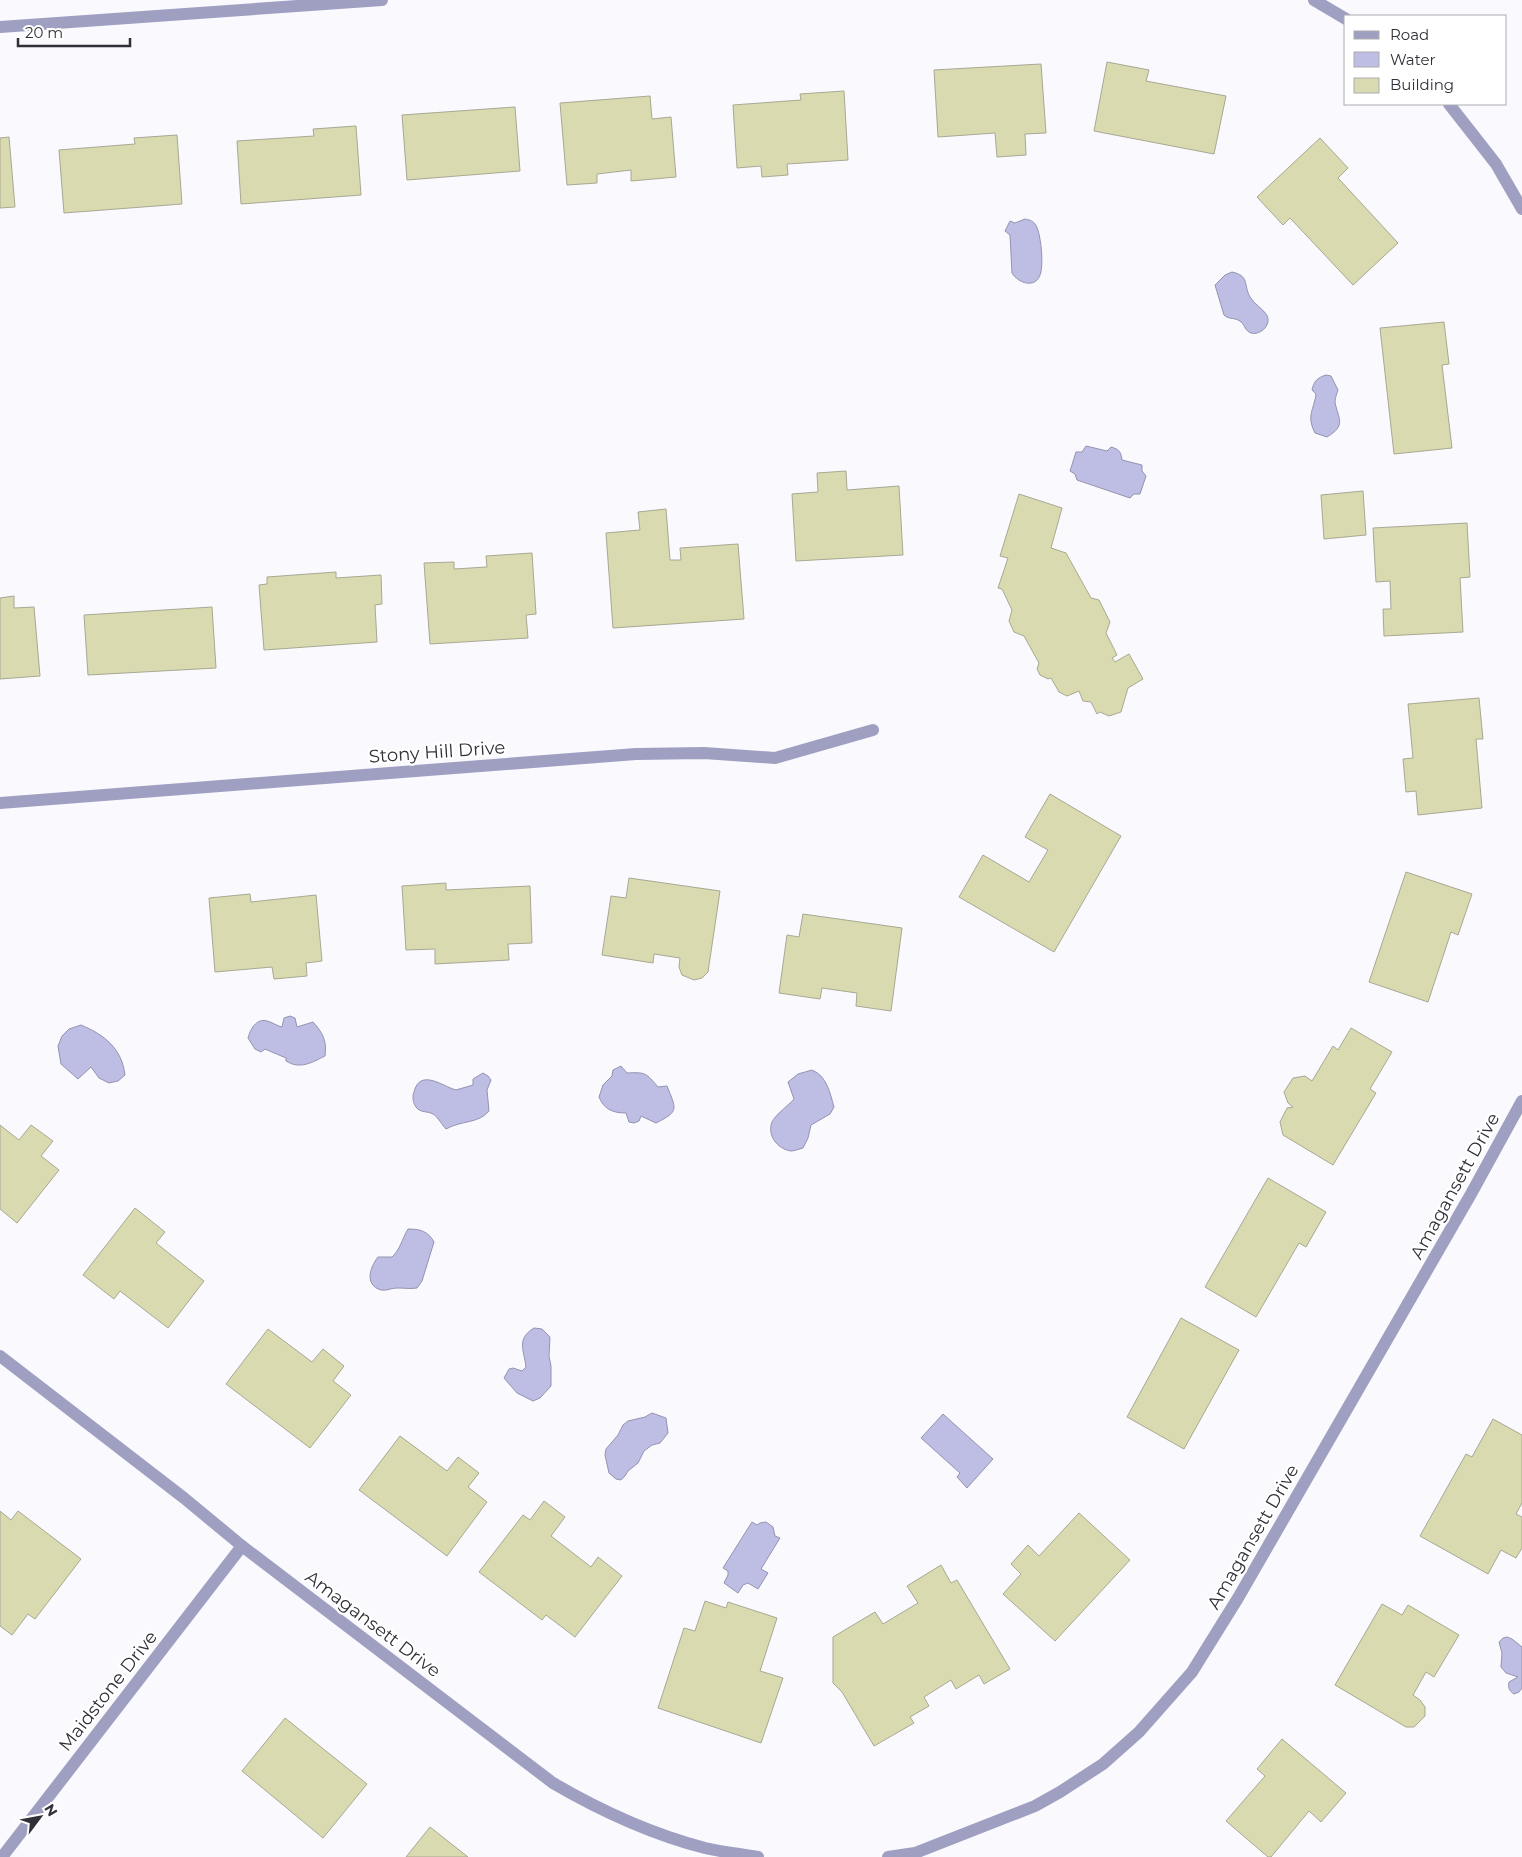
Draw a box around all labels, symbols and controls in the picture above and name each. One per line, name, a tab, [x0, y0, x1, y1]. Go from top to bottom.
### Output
scale bar	[18, 15, 130, 47]
legend	[1344, 15, 1507, 105]
text: 20 m	[25, 23, 63, 42]
text: Road	[1390, 25, 1429, 44]
text: Water	[1390, 50, 1436, 69]
text: Building	[1390, 75, 1454, 94]
street label: Stony Hill Drive	[368, 736, 506, 768]
street label: Amagansett Drive	[1406, 1109, 1504, 1263]
street label: Amagansett Drive	[1203, 1461, 1303, 1613]
street label: Amagansett Drive	[301, 1566, 445, 1682]
street label: Maidstone Drive	[54, 1626, 162, 1756]
north arrow	[15, 1792, 65, 1842]
text: N	[40, 1801, 62, 1820]

